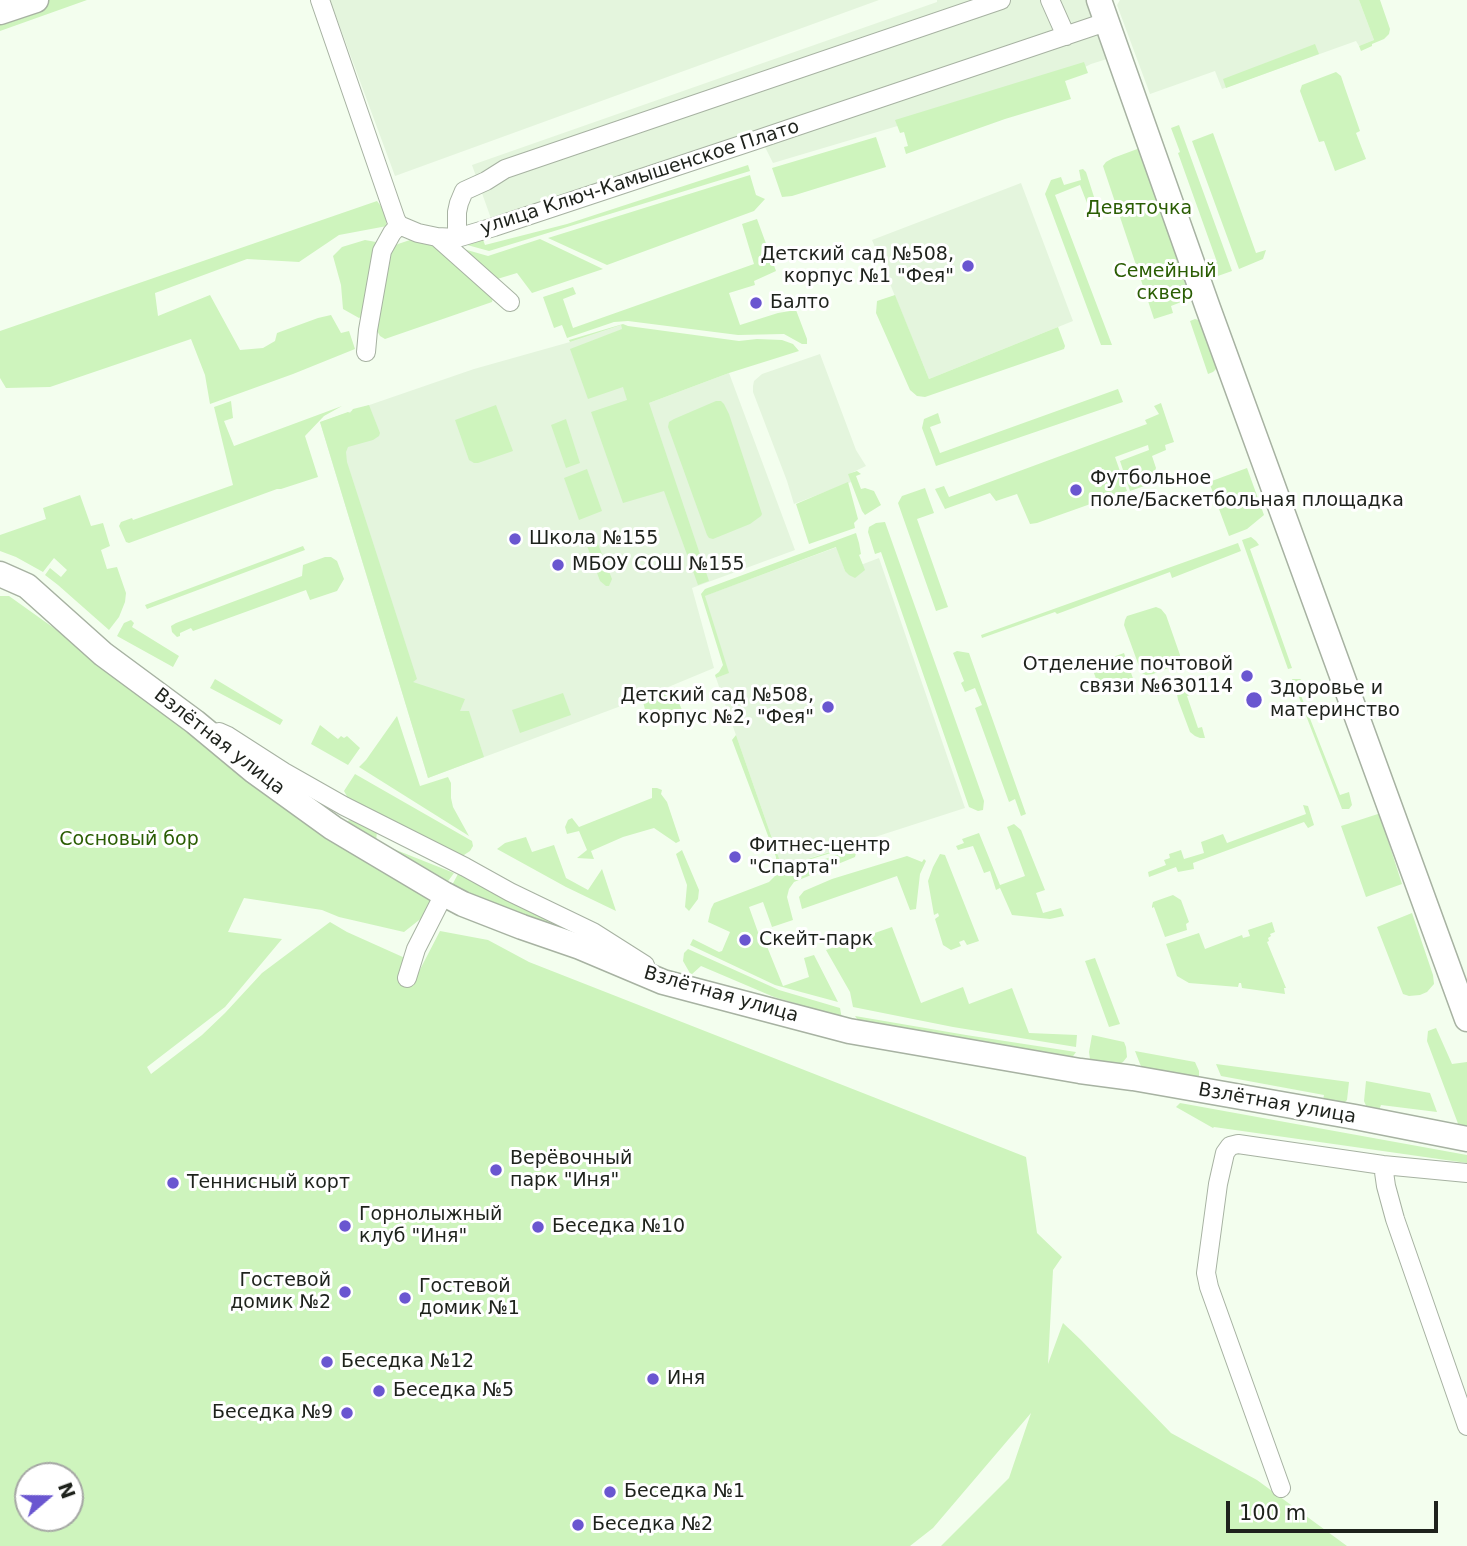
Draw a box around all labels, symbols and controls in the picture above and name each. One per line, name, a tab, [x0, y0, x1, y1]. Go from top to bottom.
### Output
street label: улица Ключ-Камышенское Плато	[478, 116, 802, 240]
park label: Девяточка	[1086, 198, 1192, 220]
place label: Детский сад №508, корпус №1 "Фея"	[760, 244, 954, 288]
marker: Детский сад №508, корпус №1 "Фея"	[960, 258, 976, 274]
park label: Семейный сквер	[1113, 261, 1217, 305]
place label: Балто	[770, 292, 830, 314]
marker: Балто	[748, 295, 764, 311]
place label: Футбольное поле/Баскетбольная площадка	[1090, 468, 1404, 512]
marker: Футбольное поле/Баскетбольная площадка	[1068, 482, 1084, 498]
place label: Школа №155	[529, 528, 658, 550]
marker: Школа №155	[507, 531, 523, 547]
place label: МБОУ СОШ №155	[572, 554, 745, 576]
marker: МБОУ СОШ №155	[550, 557, 566, 573]
place label: Отделение почтовой связи №630114	[1023, 654, 1233, 698]
marker: Отделение почтовой связи №630114	[1239, 668, 1255, 684]
place label: Здоровье и материнство	[1270, 678, 1400, 722]
street label: Взлётная улица	[149, 684, 289, 800]
place label: Детский сад №508, корпус №2, "Фея"	[620, 685, 814, 729]
marker: Здоровье и материнство	[1244, 690, 1264, 710]
marker: Детский сад №508, корпус №2, "Фея"	[820, 699, 836, 715]
park label: Сосновый бор	[59, 829, 199, 851]
place label: Фитнес-центр "Спарта"	[749, 835, 890, 879]
marker: Фитнес-центр "Спарта"	[727, 849, 743, 865]
place label: Скейт-парк	[759, 929, 873, 951]
marker: Скейт-парк	[737, 932, 753, 948]
street label: Взлётная улица	[641, 962, 801, 1028]
street label: Взлётная улица	[1196, 1079, 1358, 1129]
place label: Верёвочный парк "Иня"	[510, 1148, 632, 1192]
marker: Верёвочный парк "Иня"	[488, 1162, 504, 1178]
place label: Теннисный корт	[187, 1172, 350, 1194]
marker: Теннисный корт	[165, 1175, 181, 1191]
place label: Горнолыжный клуб "Иня"	[359, 1204, 502, 1248]
place label: Беседка №10	[552, 1216, 685, 1238]
marker: Горнолыжный клуб "Иня"	[337, 1218, 353, 1234]
marker: Беседка №10	[530, 1219, 546, 1235]
place label: Гостевой домик №2	[230, 1270, 331, 1314]
place label: Гостевой домик №1	[419, 1276, 520, 1320]
marker: Гостевой домик №2	[337, 1284, 353, 1300]
marker: Гостевой домик №1	[397, 1290, 413, 1306]
place label: Беседка №12	[341, 1351, 474, 1373]
marker: Беседка №12	[319, 1354, 335, 1370]
place label: Иня	[667, 1368, 705, 1390]
marker: Иня	[645, 1371, 661, 1387]
place label: Беседка №5	[393, 1380, 514, 1402]
marker: Беседка №5	[371, 1383, 387, 1399]
place label: Беседка №9	[212, 1402, 333, 1424]
marker: Беседка №9	[339, 1405, 355, 1421]
north arrow	[14, 1462, 84, 1532]
text: N	[54, 1479, 80, 1502]
place label: Беседка №1	[624, 1481, 745, 1503]
marker: Беседка №1	[602, 1484, 618, 1500]
scale bar	[1229, 1486, 1441, 1530]
text: 100 m	[1239, 1501, 1306, 1525]
place label: Беседка №2	[592, 1514, 713, 1536]
marker: Беседка №2	[570, 1517, 586, 1533]

